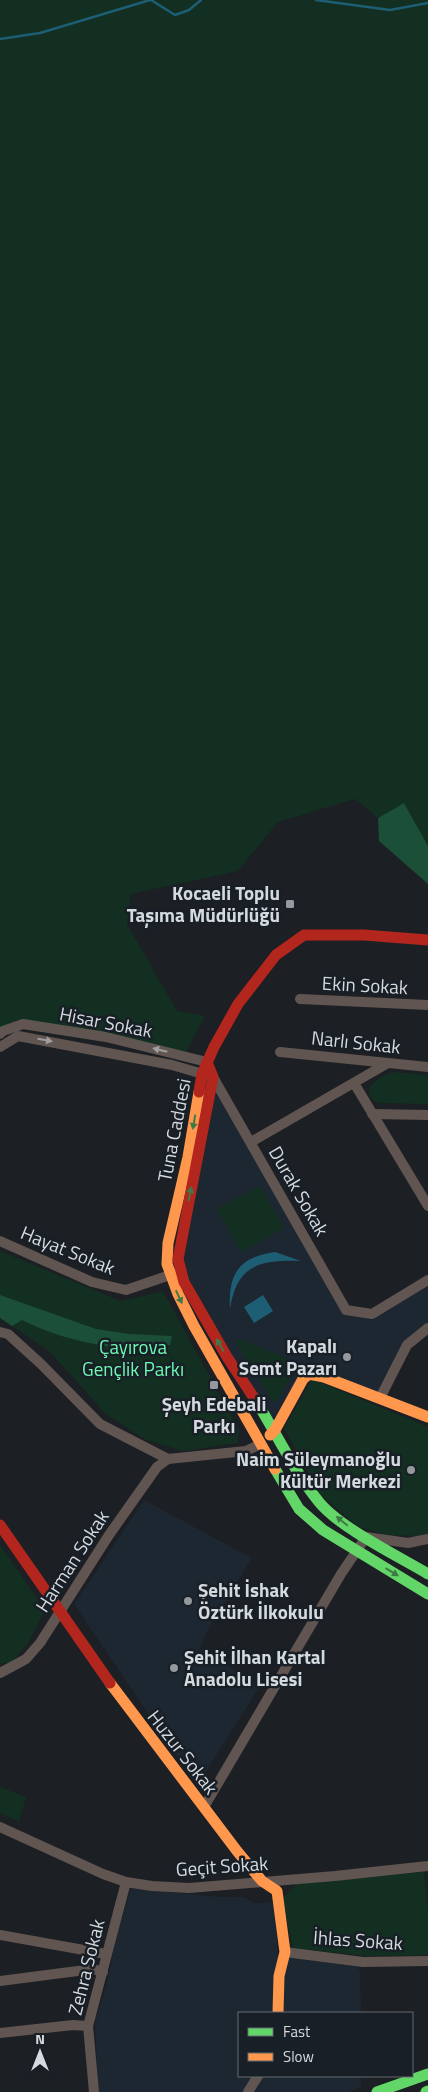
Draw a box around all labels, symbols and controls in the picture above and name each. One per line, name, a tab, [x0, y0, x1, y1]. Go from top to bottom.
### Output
place label: Kocaeli Toplu Taşıma Müdürlüğü	[127, 878, 280, 929]
marker: Kocaeli Toplu Taşıma Müdürlüğü	[284, 898, 296, 910]
street label: Ekin Sokak	[321, 968, 409, 1001]
street label: Hisar Sokak	[57, 998, 155, 1045]
street label: Narlı Sokak	[310, 1022, 402, 1061]
one-way arrow	[37, 1036, 53, 1044]
one-way arrow	[152, 1046, 167, 1054]
street label: Tuna Caddesi	[149, 1076, 198, 1184]
one-way arrow	[189, 1114, 197, 1130]
street label: Durak Sokak	[262, 1140, 337, 1241]
one-way arrow	[186, 1187, 194, 1202]
street label: Hayat Sokak	[17, 1217, 120, 1282]
one-way arrow	[176, 1290, 184, 1304]
place label: Kapalı Semt Pazarı	[239, 1331, 337, 1382]
park label: Çayırova Gençlik Parkı	[82, 1332, 184, 1383]
one-way arrow	[216, 1339, 225, 1352]
marker: Kapalı Semt Pazarı	[341, 1351, 353, 1363]
marker: Şeyh Edebali Parkı	[208, 1379, 220, 1391]
place label: Şeyh Edebali Parkı	[162, 1389, 266, 1440]
place label: Naim Süleymanoğlu Kültür Merkezi	[236, 1444, 401, 1495]
marker: Naim Süleymanoğlu Kültür Merkezi	[405, 1464, 417, 1476]
street label: Harman Sokak	[28, 1504, 116, 1618]
one-way arrow	[335, 1516, 349, 1526]
one-way arrow	[386, 1568, 399, 1577]
place label: Şehit İshak Öztürk İlkokulu	[198, 1575, 324, 1626]
marker: Şehit İshak Öztürk İlkokulu	[182, 1595, 194, 1607]
place label: Şehit İlhan Kartal Anadolu Lisesi	[184, 1642, 326, 1693]
marker: Şehit İlhan Kartal Anadolu Lisesi	[168, 1662, 180, 1674]
street label: Huzur Sokak	[141, 1703, 226, 1800]
street label: Geçit Sokak	[175, 1848, 269, 1883]
street label: Zehra Sokak	[60, 1916, 111, 2018]
street label: İhlas Sokak	[312, 1922, 404, 1957]
legend	[238, 2012, 413, 2077]
text: Fast	[283, 2020, 311, 2043]
north arrow	[15, 2027, 65, 2077]
text: N	[35, 2028, 45, 2049]
text: Slow	[283, 2045, 314, 2068]

